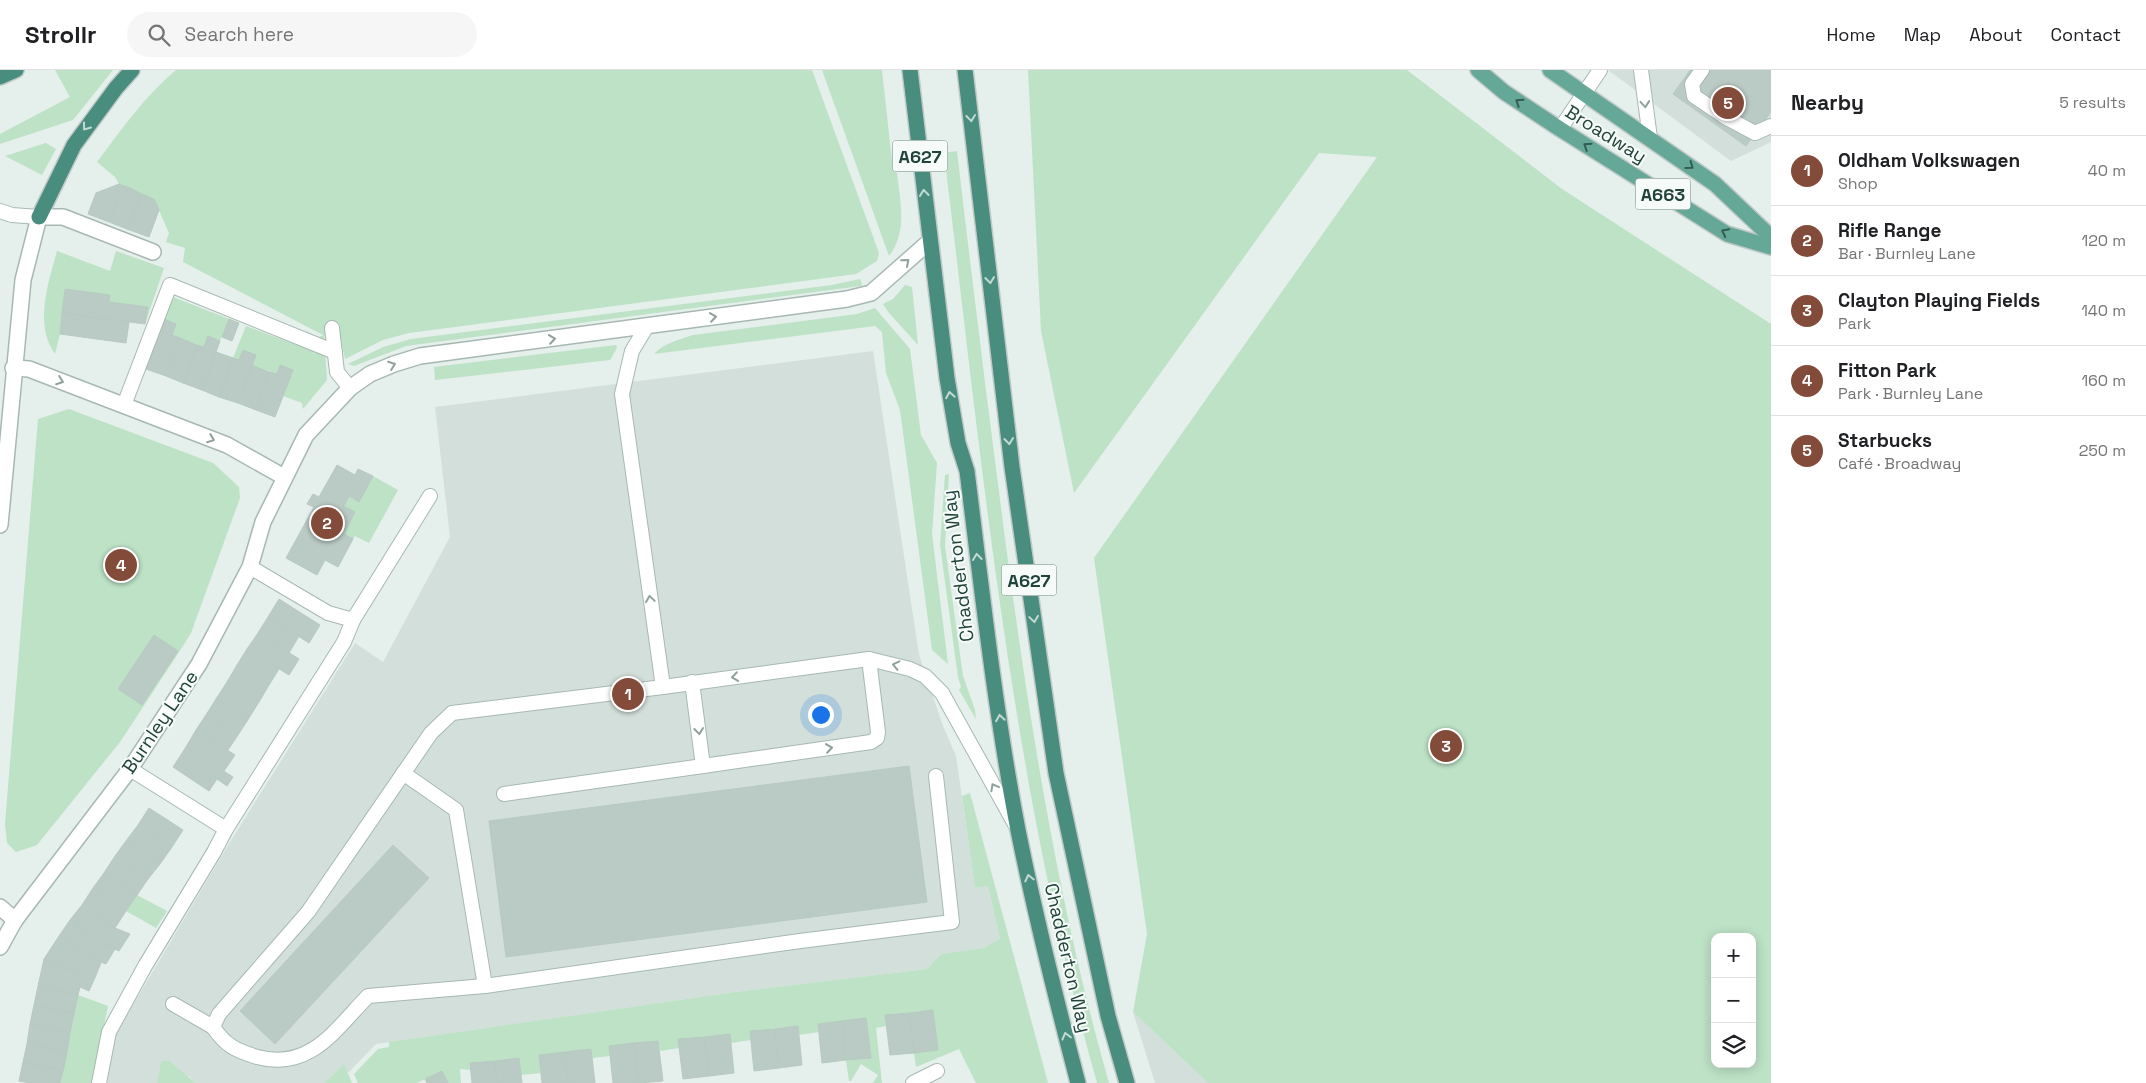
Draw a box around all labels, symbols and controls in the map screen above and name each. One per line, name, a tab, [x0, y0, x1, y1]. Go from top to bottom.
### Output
search box	[127, 12, 477, 57]
text: Strollr	[25, 19, 97, 50]
icon: search	[145, 21, 173, 49]
text: Search here	[185, 22, 294, 47]
text: Home	[1827, 23, 1876, 46]
text: Map	[1904, 23, 1941, 46]
text: About	[1969, 23, 2023, 46]
text: Contact	[2051, 23, 2121, 46]
pin: 5	[1712, 84, 1744, 122]
text: Nearby	[1791, 89, 1864, 116]
text: 5 results	[2059, 92, 2126, 113]
one-way arrow	[1515, 99, 1525, 108]
street label: Broadway	[1561, 99, 1651, 169]
one-way arrow	[1640, 100, 1651, 108]
one-way arrow	[965, 115, 976, 123]
one-way arrow	[84, 121, 92, 130]
road number: A627	[892, 140, 948, 172]
one-way arrow	[1583, 143, 1593, 152]
text: Oldham Volkswagen	[1838, 148, 2020, 173]
one-way arrow	[1684, 160, 1693, 169]
text: 1	[1803, 160, 1811, 181]
text: 40 m	[2088, 160, 2126, 181]
text: Shop	[1838, 173, 1878, 194]
road number: A663	[1636, 178, 1690, 210]
one-way arrow	[919, 188, 930, 196]
text: Rifle Range	[1838, 218, 1941, 243]
one-way arrow	[1721, 228, 1730, 238]
text: 2	[1802, 230, 1812, 251]
text: 120 m	[2082, 230, 2126, 251]
text: Bar · Burnley Lane	[1838, 243, 1976, 264]
one-way arrow	[900, 259, 909, 268]
one-way arrow	[984, 276, 995, 284]
text: Clayton Playing Fields	[1838, 288, 2040, 313]
text: 3	[1802, 300, 1812, 321]
text: 140 m	[2081, 300, 2126, 321]
one-way arrow	[710, 312, 718, 323]
text: Park	[1838, 313, 1871, 334]
one-way arrow	[549, 334, 557, 345]
text: Fitton Park	[1838, 358, 1937, 383]
one-way arrow	[388, 361, 396, 371]
text: 4	[1802, 370, 1812, 391]
text: 160 m	[2081, 370, 2126, 391]
one-way arrow	[55, 375, 63, 385]
text: Park · Burnley Lane	[1838, 383, 1983, 404]
one-way arrow	[945, 390, 955, 399]
text: Starbucks	[1838, 428, 1932, 453]
one-way arrow	[207, 433, 215, 443]
one-way arrow	[1003, 437, 1014, 445]
text: 5	[1802, 440, 1812, 461]
text: 250 m	[2079, 440, 2126, 461]
text: Café · Broadway	[1838, 453, 1961, 474]
street label: Chadderton Way	[936, 489, 980, 643]
pin: 2	[311, 504, 343, 542]
pin: 4	[105, 546, 137, 584]
one-way arrow	[973, 553, 983, 561]
road number: A627	[1002, 564, 1056, 596]
one-way arrow	[645, 594, 656, 602]
one-way arrow	[1029, 615, 1039, 624]
one-way arrow	[891, 660, 900, 671]
street label: Burnley Lane	[116, 665, 204, 779]
one-way arrow	[731, 671, 739, 682]
pin: 1	[612, 675, 644, 713]
your location	[808, 702, 834, 728]
one-way arrow	[995, 713, 1005, 722]
one-way arrow	[693, 726, 703, 735]
pin: 3	[1430, 727, 1462, 765]
one-way arrow	[825, 743, 833, 754]
one-way arrow	[990, 783, 1000, 792]
one-way arrow	[1024, 873, 1035, 882]
street label: Chadderton Way	[1039, 881, 1097, 1035]
map controls	[1711, 933, 1756, 1068]
button: +	[1711, 933, 1756, 978]
button: −	[1711, 978, 1756, 1023]
button: layers	[1711, 1023, 1756, 1068]
one-way arrow	[1061, 1031, 1072, 1040]

